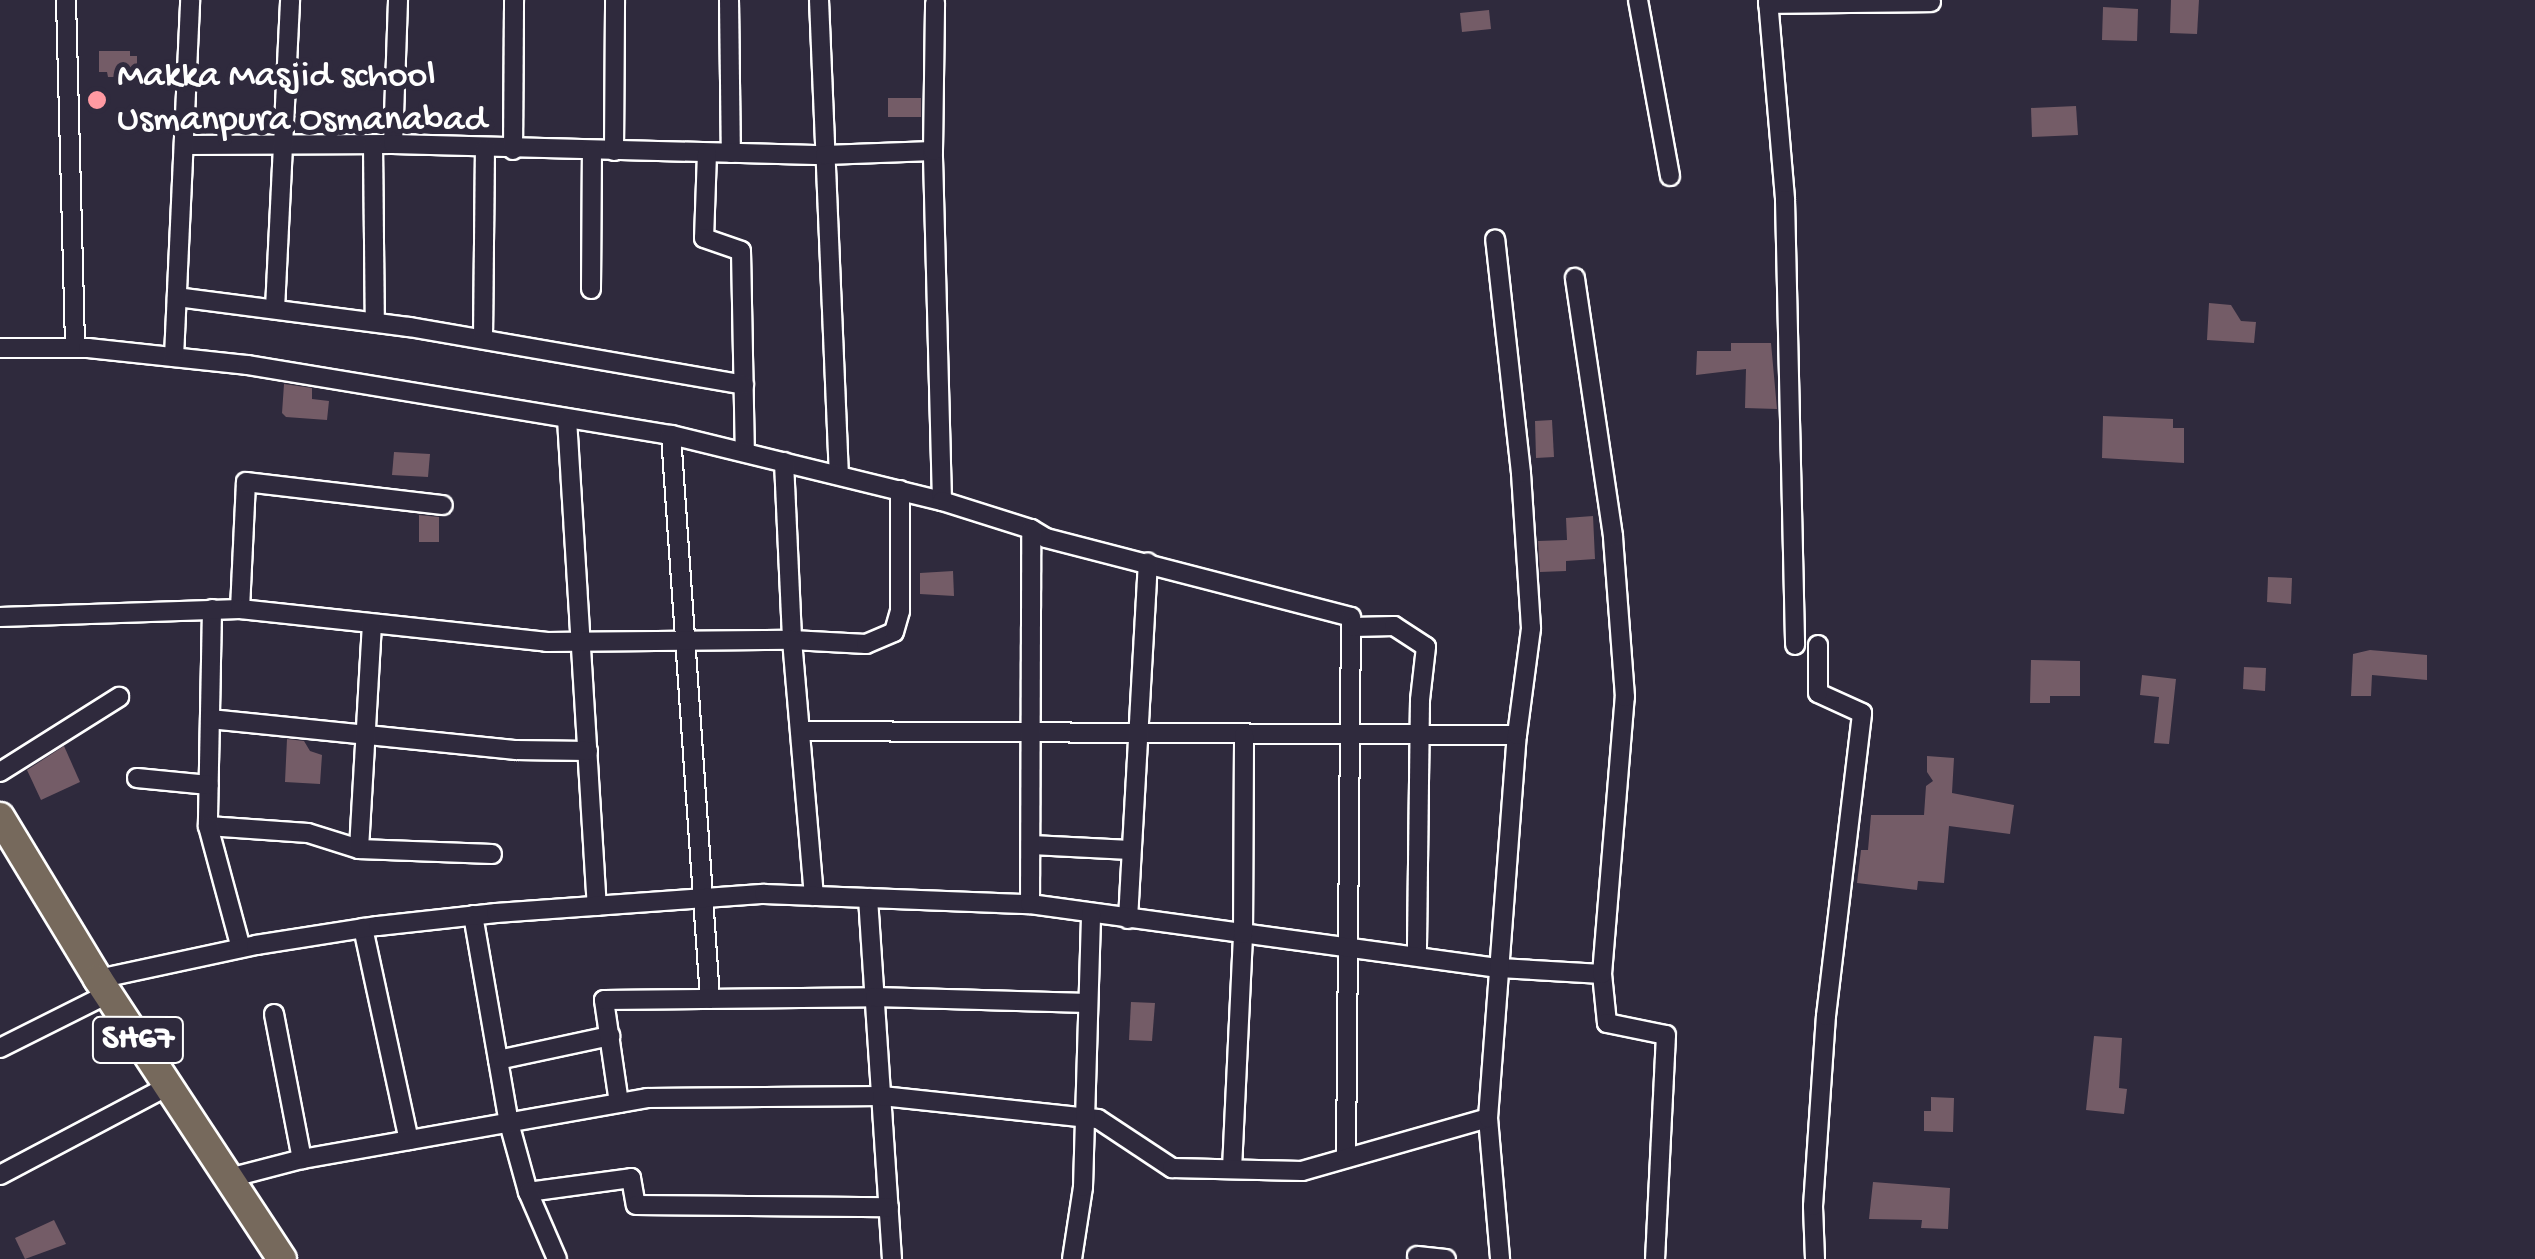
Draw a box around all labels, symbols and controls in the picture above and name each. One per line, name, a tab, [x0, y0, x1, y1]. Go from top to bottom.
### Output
place label: Makka Masjid school Usmanpura Osmanabad	[117, 55, 487, 144]
marker: Makka Masjid school Usmanpura Osmanabad	[86, 89, 108, 111]
road number: SH67	[90, 1010, 186, 1070]

